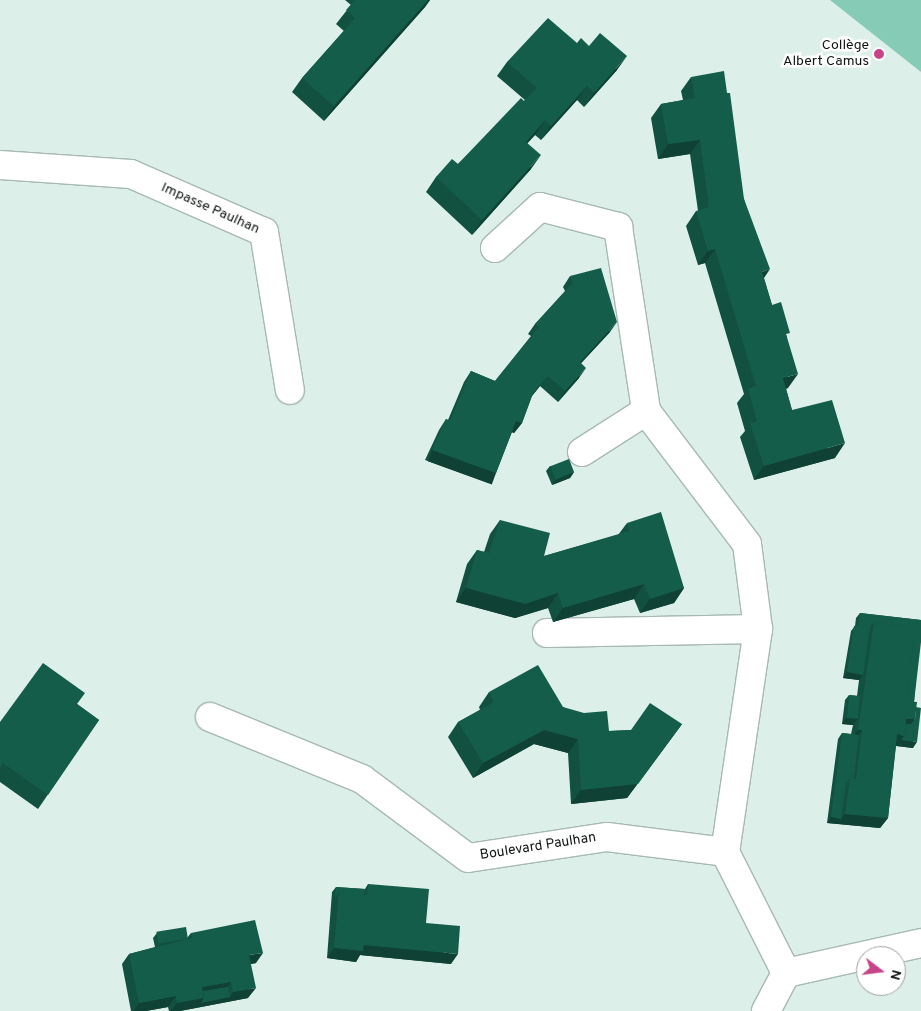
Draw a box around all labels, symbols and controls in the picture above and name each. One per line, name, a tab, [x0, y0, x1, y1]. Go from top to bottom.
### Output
place label: Collège Albert Camus	[783, 38, 869, 70]
marker: Collège Albert Camus	[873, 48, 885, 60]
street label: Impasse Paulhan	[158, 180, 262, 238]
street label: Boulevard Paulhan	[479, 830, 597, 864]
north arrow	[856, 946, 906, 996]
text: N	[885, 968, 905, 982]

